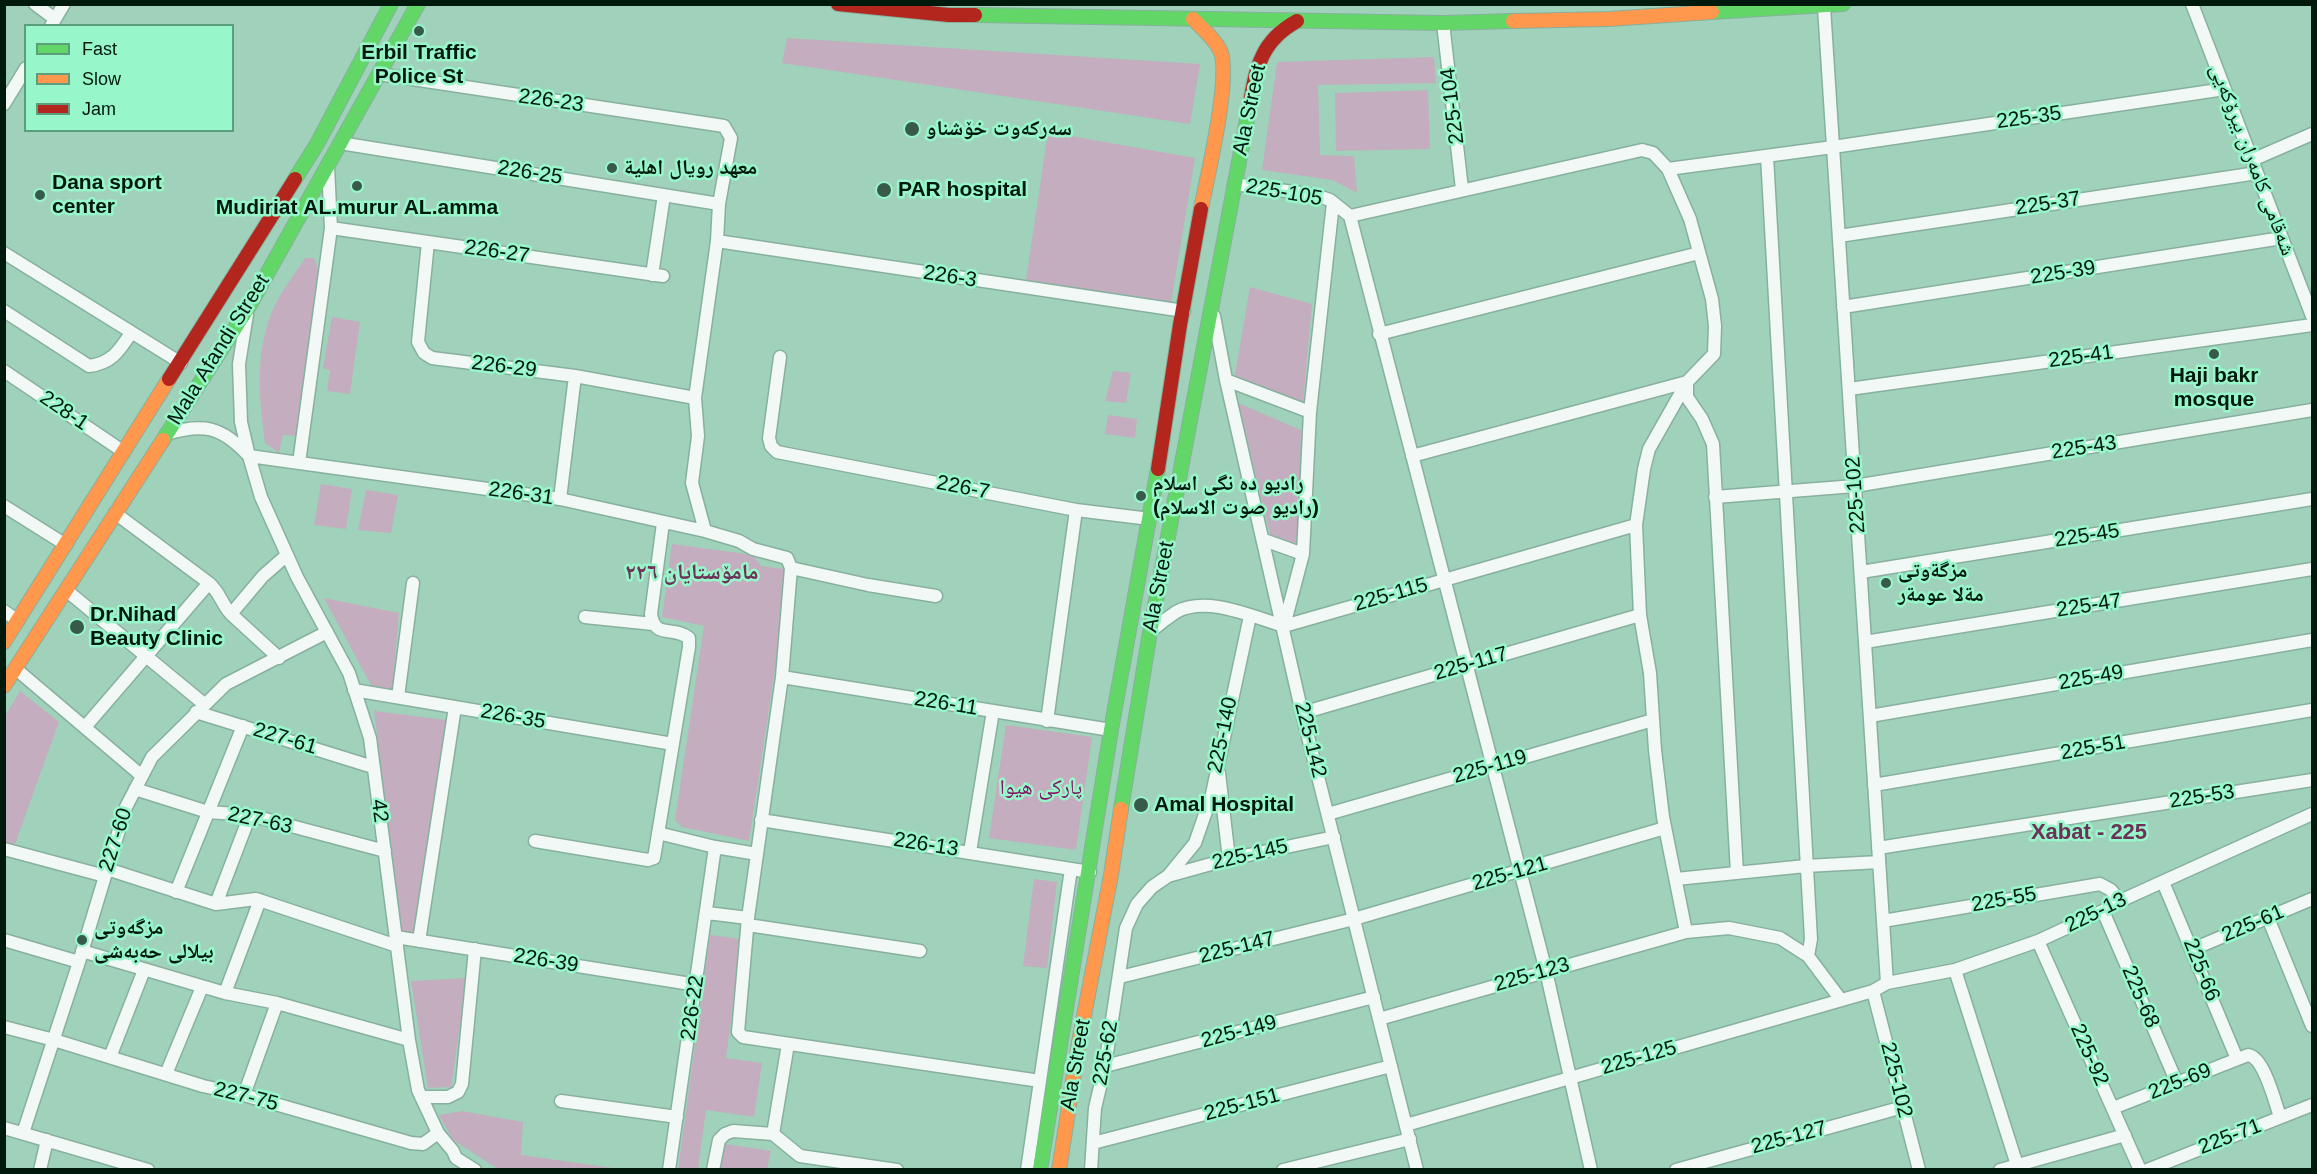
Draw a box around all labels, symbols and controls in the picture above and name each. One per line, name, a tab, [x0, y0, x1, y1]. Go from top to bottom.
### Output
legend	[24, 24, 234, 132]
marker: Erbil Traffic Police St	[412, 24, 426, 38]
text: Fast	[82, 39, 117, 59]
place label: Erbil Traffic Police St	[361, 40, 477, 90]
street label: شه‌قامی كامەران بیرۆكەیی	[2204, 61, 2300, 259]
street label: Ala Street	[1228, 62, 1272, 158]
street label: 225-104	[1436, 66, 1470, 146]
text: Slow	[82, 69, 121, 89]
street label: 226-23	[517, 84, 585, 118]
text: Jam	[82, 99, 116, 119]
street label: 225-35	[1995, 101, 2063, 135]
place label: سەرکەوت خۆشناو	[926, 116, 1072, 142]
marker: سەرکەوت خۆشناو	[903, 120, 921, 138]
street label: 226-25	[496, 155, 564, 191]
place label: معهد رويال اهلية	[624, 155, 757, 181]
marker: معهد رويال اهلية	[605, 161, 619, 175]
place label: Dana sport center	[52, 170, 162, 220]
street label: 225-105	[1244, 174, 1324, 212]
place label: PAR hospital	[898, 177, 1027, 203]
marker: Mudiriat AL.murur AL.amma	[350, 179, 364, 193]
marker: PAR hospital	[875, 181, 893, 199]
street label: 225-37	[2014, 186, 2082, 222]
marker: Dana sport center	[33, 188, 47, 202]
place label: Mudiriat AL.murur AL.amma	[216, 195, 498, 221]
street label: 226-27	[463, 235, 531, 269]
street label: 225-39	[2029, 255, 2097, 291]
street label: 226-3	[922, 260, 978, 294]
street label: Mala Afandi Street	[163, 270, 275, 430]
street label: 225-41	[2047, 340, 2115, 374]
marker: Haji bakr mosque	[2207, 347, 2221, 361]
street label: 226-29	[470, 351, 538, 383]
place label: Haji bakr mosque	[2170, 363, 2258, 413]
street label: 228-1	[35, 386, 93, 436]
street label: 225-43	[2050, 430, 2118, 466]
street label: 225-102	[1841, 456, 1871, 534]
street label: 226-7	[934, 471, 992, 505]
place label: راديو ده نگی اسلام (رادیو صوت الاسلام)	[1153, 471, 1319, 521]
street label: 226-31	[487, 477, 555, 511]
marker: راديو ده نگی اسلام (رادیو صوت الاسلام)	[1134, 489, 1148, 503]
street label: 225-45	[2053, 518, 2121, 554]
street label: Ala Street	[1138, 539, 1180, 635]
place label: مزگةوتی مةلا عومةر	[1898, 558, 1984, 608]
district label: مامۆستایان ٢٢٦	[625, 560, 759, 586]
street label: 225-115	[1351, 572, 1431, 618]
marker: مزگةوتی مةلا عومةر	[1879, 576, 1893, 590]
street label: 225-47	[2055, 588, 2123, 624]
place label: Dr.Nihad Beauty Clinic	[90, 602, 223, 652]
marker: Dr.Nihad Beauty Clinic	[68, 618, 86, 636]
street label: 225-117	[1431, 641, 1511, 687]
street label: 225-49	[2057, 660, 2125, 696]
street label: 226-11	[913, 687, 979, 721]
street label: 225-140	[1203, 695, 1243, 775]
street label: 226-35	[479, 699, 547, 735]
street label: 225-142	[1288, 700, 1332, 780]
street label: 227-61	[250, 717, 320, 761]
street label: 225-51	[2059, 730, 2127, 766]
street label: 225-119	[1450, 744, 1530, 790]
park label: پاركی هیوا	[1000, 775, 1082, 801]
street label: 225-53	[2168, 779, 2236, 815]
place label: Amal Hospital	[1154, 792, 1294, 818]
marker: Amal Hospital	[1132, 796, 1150, 814]
street label: 42	[365, 798, 393, 824]
street label: 227-63	[225, 802, 295, 840]
street label: 227-60	[94, 805, 138, 875]
district label: Xabat - 225	[2031, 820, 2147, 846]
street label: 226-13	[892, 827, 960, 863]
street label: 225-145	[1210, 834, 1290, 876]
street label: 225-121	[1469, 851, 1551, 897]
street label: 225-55	[1970, 882, 2038, 918]
street label: 225-13	[2061, 887, 2131, 939]
street label: 225-61	[2218, 900, 2288, 948]
place label: مزگەوتی بیلالی حەبەشی	[94, 915, 214, 965]
street label: 225-147	[1197, 926, 1277, 970]
marker: مزگەوتی بیلالی حەبەشی	[75, 933, 89, 947]
street label: 225-66	[2177, 935, 2225, 1005]
street label: 226-39	[512, 943, 580, 979]
street label: 225-123	[1491, 952, 1573, 998]
street label: 225-68	[2116, 962, 2164, 1032]
street label: 226-22	[676, 974, 710, 1042]
street label: 225-149	[1199, 1010, 1279, 1054]
street label: Ala Street	[1056, 1017, 1096, 1113]
street label: 225-62	[1088, 1019, 1124, 1087]
street label: 225-92	[2064, 1020, 2114, 1090]
street label: 225-125	[1598, 1035, 1680, 1081]
street label: 225-102	[1874, 1040, 1918, 1120]
street label: 225-69	[2145, 1058, 2215, 1106]
street label: 227-75	[211, 1077, 281, 1117]
street label: 225-151	[1202, 1083, 1282, 1127]
street label: 225-71	[2195, 1114, 2265, 1160]
street label: 225-127	[1749, 1116, 1829, 1160]

